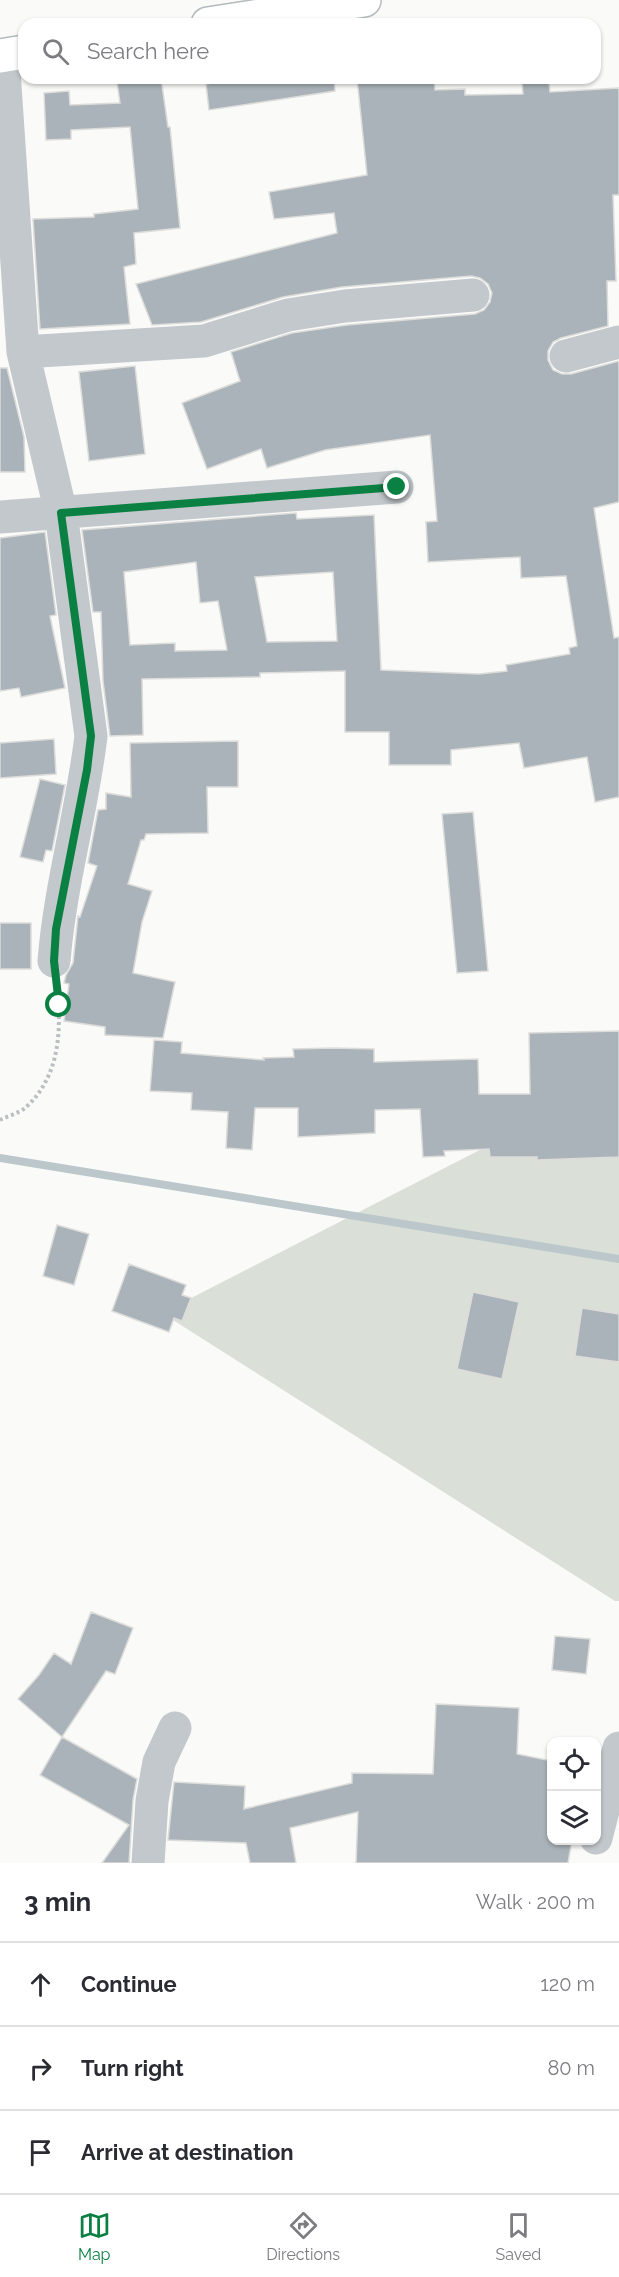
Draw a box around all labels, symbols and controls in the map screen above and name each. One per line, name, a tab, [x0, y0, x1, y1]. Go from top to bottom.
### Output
search box	[18, 18, 601, 84]
icon: search	[39, 35, 72, 68]
text: Search here	[87, 38, 209, 64]
route end	[383, 473, 409, 499]
route start	[45, 991, 71, 1017]
map controls	[547, 1737, 601, 1845]
button: locate	[547, 1737, 601, 1791]
button: layers	[547, 1791, 601, 1845]
text: 3 min	[24, 1887, 91, 1917]
text: Walk · 200 m	[476, 1890, 595, 1914]
icon: ahead	[24, 1968, 57, 2001]
text: Continue	[81, 1971, 177, 1997]
text: 120 m	[540, 1972, 595, 1996]
icon: right	[24, 2052, 57, 2085]
text: Turn right	[81, 2055, 184, 2081]
text: 80 m	[547, 2056, 595, 2080]
icon: arrive	[24, 2136, 57, 2169]
text: Arrive at destination	[81, 2139, 294, 2165]
tab: Map	[78, 2209, 111, 2264]
tab: Directions	[266, 2209, 340, 2264]
tab: Saved	[495, 2209, 541, 2264]

